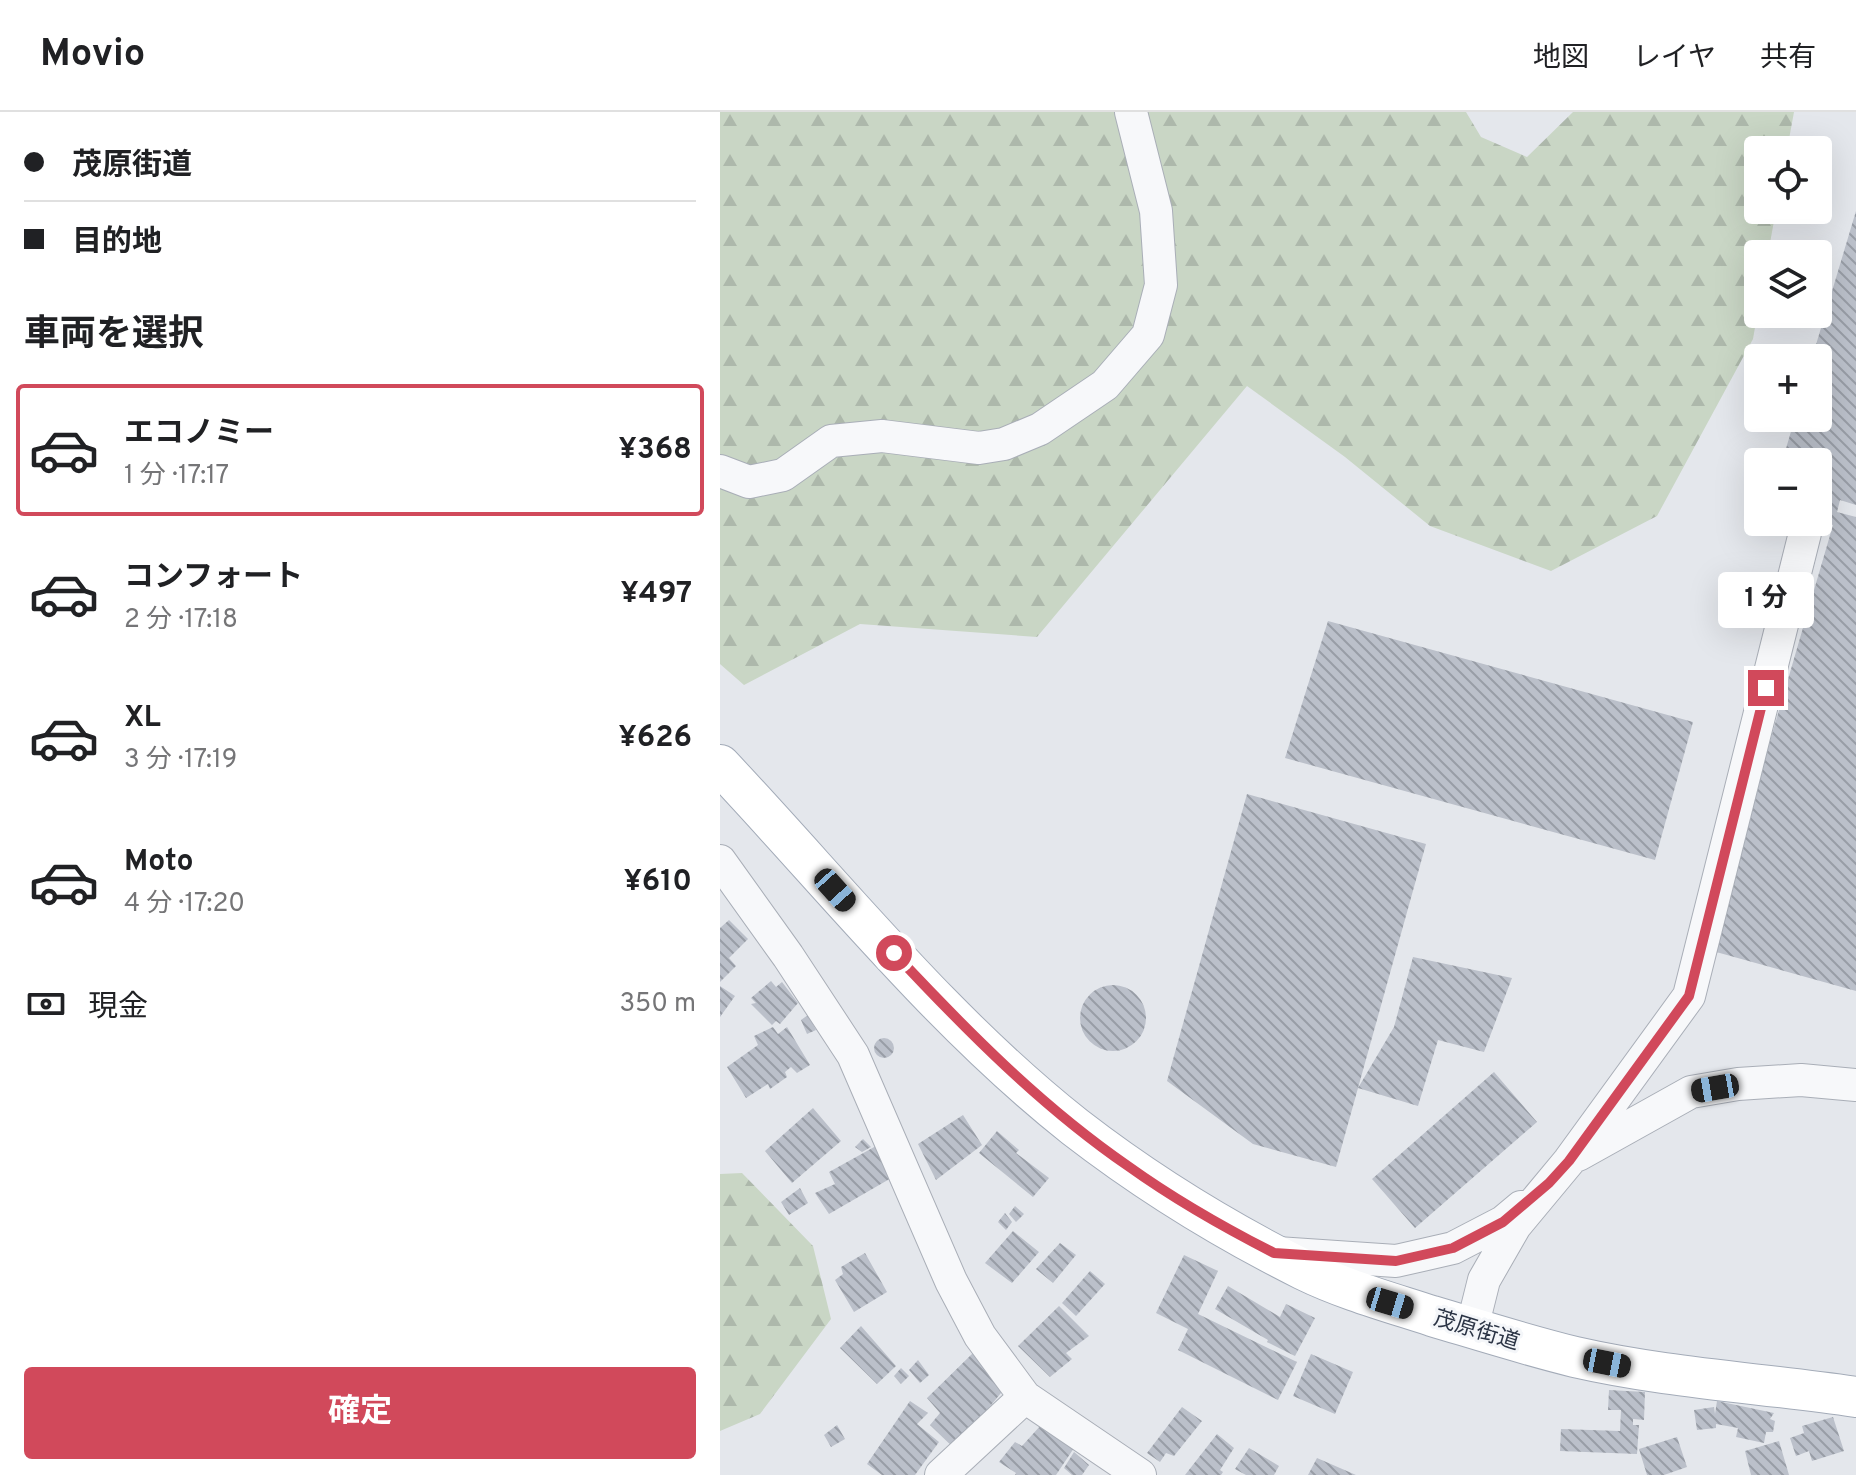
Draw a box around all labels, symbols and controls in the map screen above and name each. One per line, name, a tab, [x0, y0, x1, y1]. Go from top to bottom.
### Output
text: Movio	[40, 31, 145, 80]
text: 地図	[1533, 41, 1589, 77]
text: レイヤ	[1633, 41, 1716, 77]
text: 共有	[1760, 41, 1816, 77]
map controls	[1744, 136, 1832, 536]
button: locate	[1744, 136, 1832, 224]
text: 茂原街道	[72, 148, 192, 185]
text: 目的地	[72, 225, 162, 262]
button: layers	[1744, 240, 1832, 328]
text: 車両を選択	[24, 313, 204, 359]
button: +	[1744, 344, 1832, 432]
icon: car	[28, 414, 100, 486]
text: エコノミー	[124, 416, 274, 453]
text: ¥368	[618, 432, 692, 469]
button: −	[1744, 448, 1832, 536]
text: 1 分 · 17:17	[124, 460, 229, 493]
icon: car	[28, 558, 100, 630]
text: コンフォート	[124, 560, 303, 597]
callout: 1 分	[1718, 572, 1814, 628]
text: ¥497	[620, 576, 692, 613]
text: 1 分	[1745, 583, 1787, 616]
text: 2 分 · 17:18	[124, 604, 238, 637]
route end	[1748, 670, 1784, 706]
text: XL	[124, 700, 161, 737]
icon: car	[28, 702, 100, 774]
text: ¥626	[619, 720, 692, 757]
text: 3 分 · 17:19	[124, 744, 237, 777]
text: Moto	[124, 844, 194, 881]
icon: car	[28, 846, 100, 918]
text: ¥610	[624, 864, 692, 901]
car	[810, 864, 860, 916]
text: 4 分 · 17:20	[124, 888, 245, 921]
route start	[876, 935, 912, 971]
icon: cash	[24, 982, 68, 1026]
text: 350 m	[619, 988, 696, 1021]
text: 現金	[88, 990, 148, 1027]
car	[1689, 1072, 1741, 1104]
car	[1364, 1285, 1416, 1321]
street label: 茂原街道	[1430, 1306, 1522, 1357]
car	[1581, 1347, 1633, 1379]
button: 確定	[24, 1367, 696, 1459]

